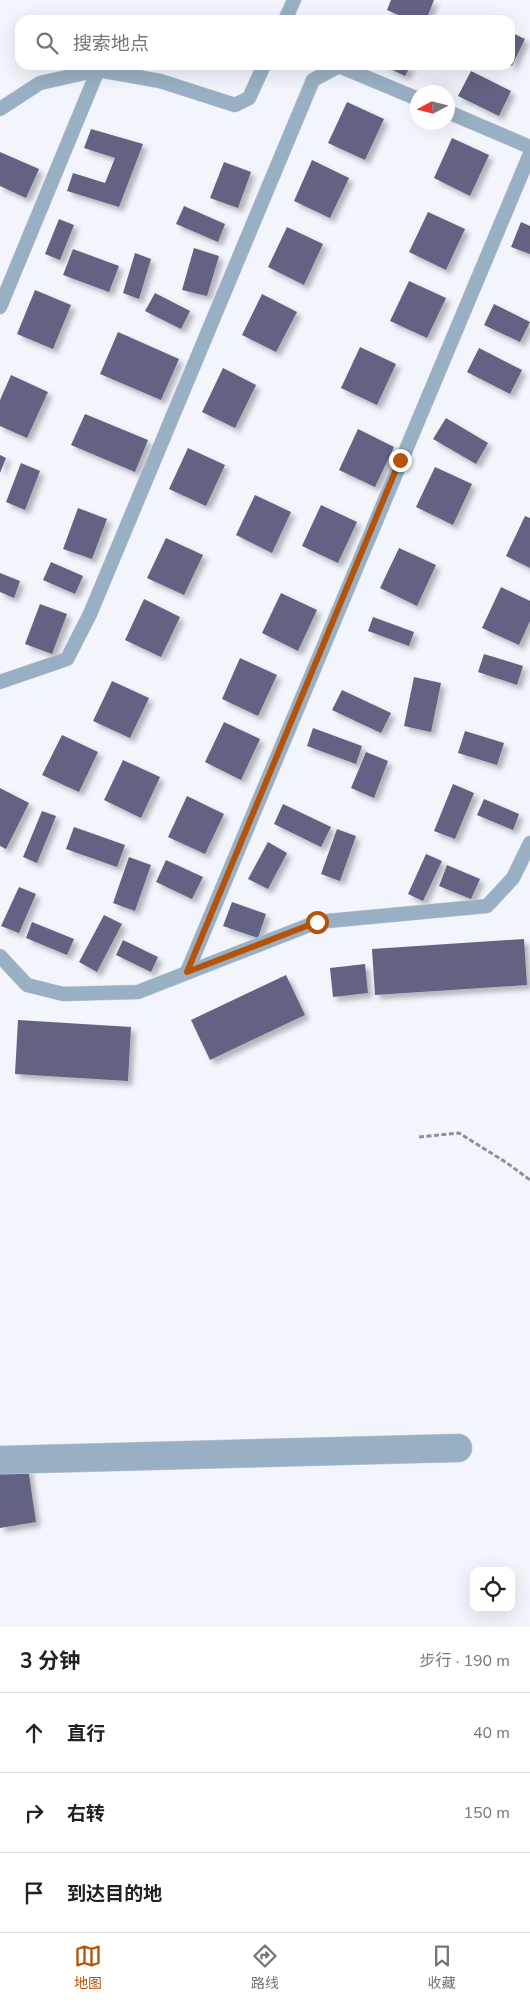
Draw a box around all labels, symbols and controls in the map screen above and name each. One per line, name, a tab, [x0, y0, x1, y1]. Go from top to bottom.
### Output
search box	[15, 15, 515, 70]
icon: search	[33, 29, 61, 57]
text: 搜索地点	[73, 31, 149, 57]
north arrow	[410, 85, 455, 130]
route end	[389, 449, 412, 472]
route start	[306, 911, 329, 934]
map controls	[470, 1567, 515, 1612]
button: locate	[470, 1567, 515, 1612]
text: 3 分钟	[20, 1647, 80, 1675]
text: 步行 · 190 m	[420, 1650, 510, 1672]
icon: ahead	[20, 1719, 48, 1747]
text: 直行	[67, 1721, 105, 1747]
text: 40 m	[473, 1722, 510, 1744]
icon: right	[20, 1799, 48, 1827]
text: 右转	[67, 1801, 105, 1827]
text: 150 m	[463, 1802, 510, 1824]
icon: arrive	[20, 1879, 48, 1907]
text: 到达目的地	[67, 1881, 162, 1907]
tab: 地图	[74, 1942, 102, 1993]
tab: 路线	[251, 1942, 279, 1993]
tab: 收藏	[428, 1942, 456, 1993]

